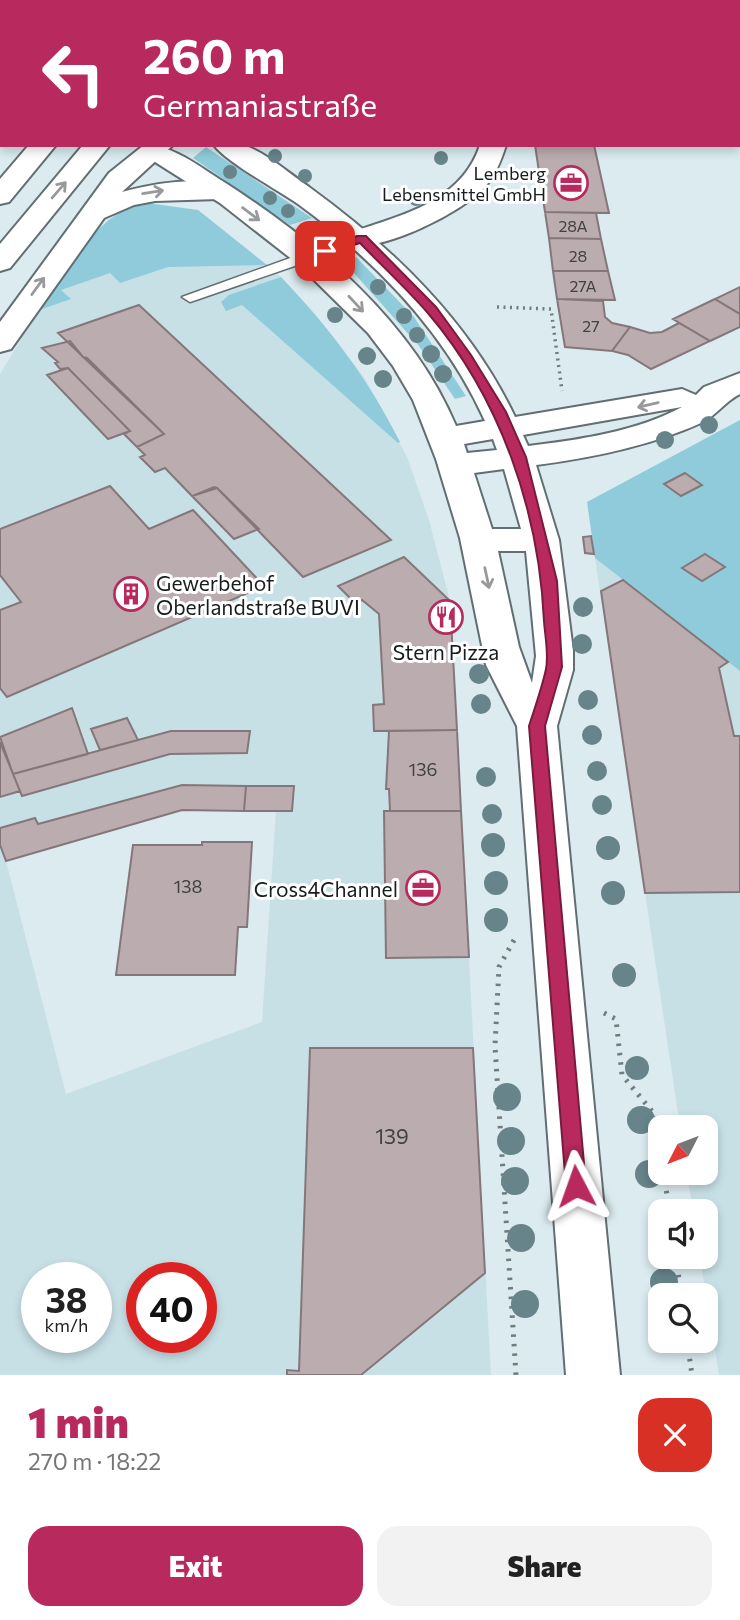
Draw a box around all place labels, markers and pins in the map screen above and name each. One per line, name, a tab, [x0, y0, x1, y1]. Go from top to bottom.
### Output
place label: Lemberg Lebensmittel GmbH	[382, 162, 546, 205]
office icon: Lemberg Lebensmittel GmbH	[552, 164, 590, 202]
pin	[295, 221, 355, 281]
place label: Gewerbehof Oberlandstraße BUVI	[156, 570, 360, 619]
building icon: Gewerbehof Oberlandstraße BUVI	[112, 575, 150, 613]
restaurant icon: Stern Pizza	[427, 598, 465, 636]
place label: Stern Pizza	[393, 639, 499, 664]
office icon: Cross4Channel	[404, 869, 442, 907]
place label: Cross4Channel	[254, 876, 398, 901]

